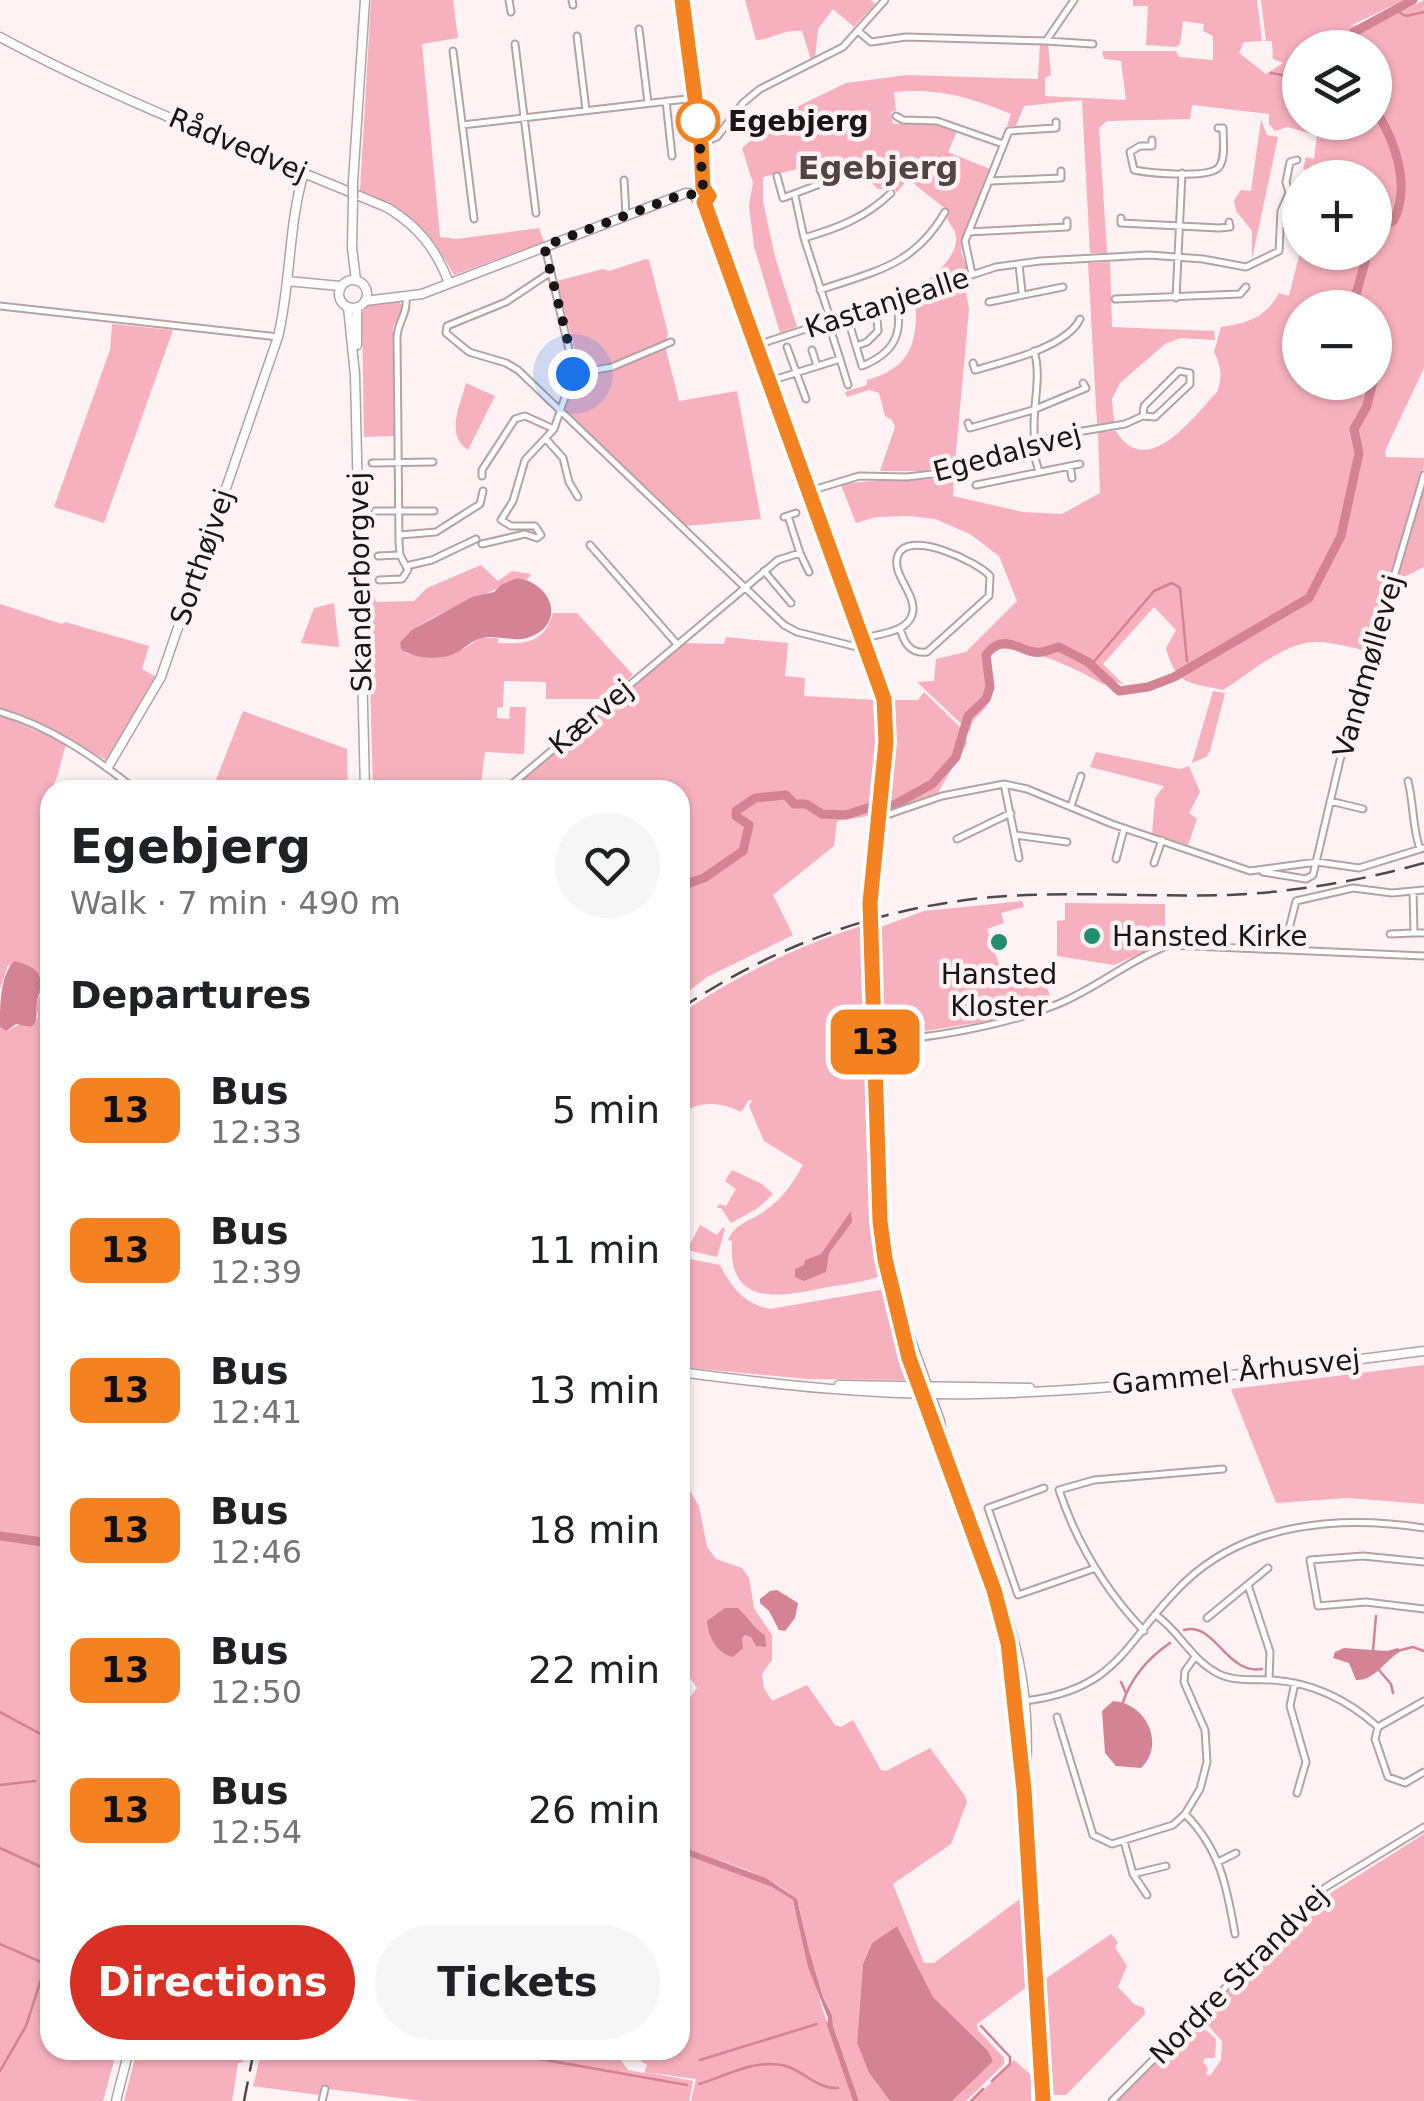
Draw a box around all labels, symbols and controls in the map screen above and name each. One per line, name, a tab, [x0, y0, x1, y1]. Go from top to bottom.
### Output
map controls	[1282, 30, 1392, 400]
button: layers	[1282, 30, 1392, 140]
marker: Egebjerg	[677, 100, 719, 142]
street label: Rådvedvej	[164, 101, 312, 189]
place label: Egebjerg	[728, 105, 869, 138]
district label: Egebjerg	[798, 149, 958, 187]
button: +	[1282, 160, 1392, 270]
street label: Kastanjealle	[801, 261, 973, 345]
button: −	[1282, 290, 1392, 400]
your location	[548, 349, 598, 399]
street label: Egedalsvej	[930, 417, 1084, 489]
street label: Skanderborgvej	[342, 472, 378, 692]
street label: Sorthøjvej	[163, 485, 241, 629]
street label: Vandmøllevej	[1326, 571, 1410, 761]
street label: Kærvej	[542, 673, 640, 761]
button: heart	[555, 813, 660, 918]
text: Egebjerg	[70, 818, 311, 874]
text: Walk · 7 min · 490 m	[70, 884, 401, 922]
place label: Hansted Kirke	[1112, 920, 1308, 953]
marker: Hansted Kirke	[1081, 925, 1103, 947]
marker: Hansted Kloster	[988, 931, 1010, 953]
place label: Hansted Kloster	[941, 958, 1057, 1023]
text: Departures	[70, 973, 311, 1017]
line badge: 13	[830, 1010, 920, 1074]
text: 13	[851, 1022, 899, 1062]
text: Bus	[210, 1069, 289, 1113]
text: 5 min	[552, 1088, 660, 1132]
text: 13	[101, 1090, 149, 1130]
text: 12:33	[210, 1113, 302, 1151]
text: Bus	[210, 1209, 289, 1253]
text: 11 min	[528, 1228, 660, 1272]
text: 13	[101, 1230, 149, 1270]
text: 12:39	[210, 1253, 302, 1291]
street label: Gammel Århusvej	[1110, 1342, 1362, 1401]
text: Bus	[210, 1349, 289, 1393]
text: 13 min	[528, 1368, 660, 1412]
text: 13	[101, 1370, 149, 1410]
text: 12:41	[210, 1393, 302, 1431]
text: Bus	[210, 1489, 289, 1533]
text: 18 min	[528, 1508, 660, 1552]
text: 13	[101, 1510, 149, 1550]
text: 12:46	[210, 1533, 302, 1571]
text: Bus	[210, 1629, 289, 1673]
text: 22 min	[528, 1648, 660, 1692]
text: 13	[101, 1650, 149, 1690]
text: 12:50	[210, 1673, 302, 1711]
text: Bus	[210, 1769, 289, 1813]
text: 26 min	[528, 1788, 660, 1832]
text: 13	[101, 1790, 149, 1830]
text: 12:54	[210, 1813, 302, 1851]
street label: Nordre Strandvej	[1143, 1879, 1335, 2071]
button: Directions	[70, 1925, 355, 2040]
button: Tickets	[375, 1925, 660, 2040]

